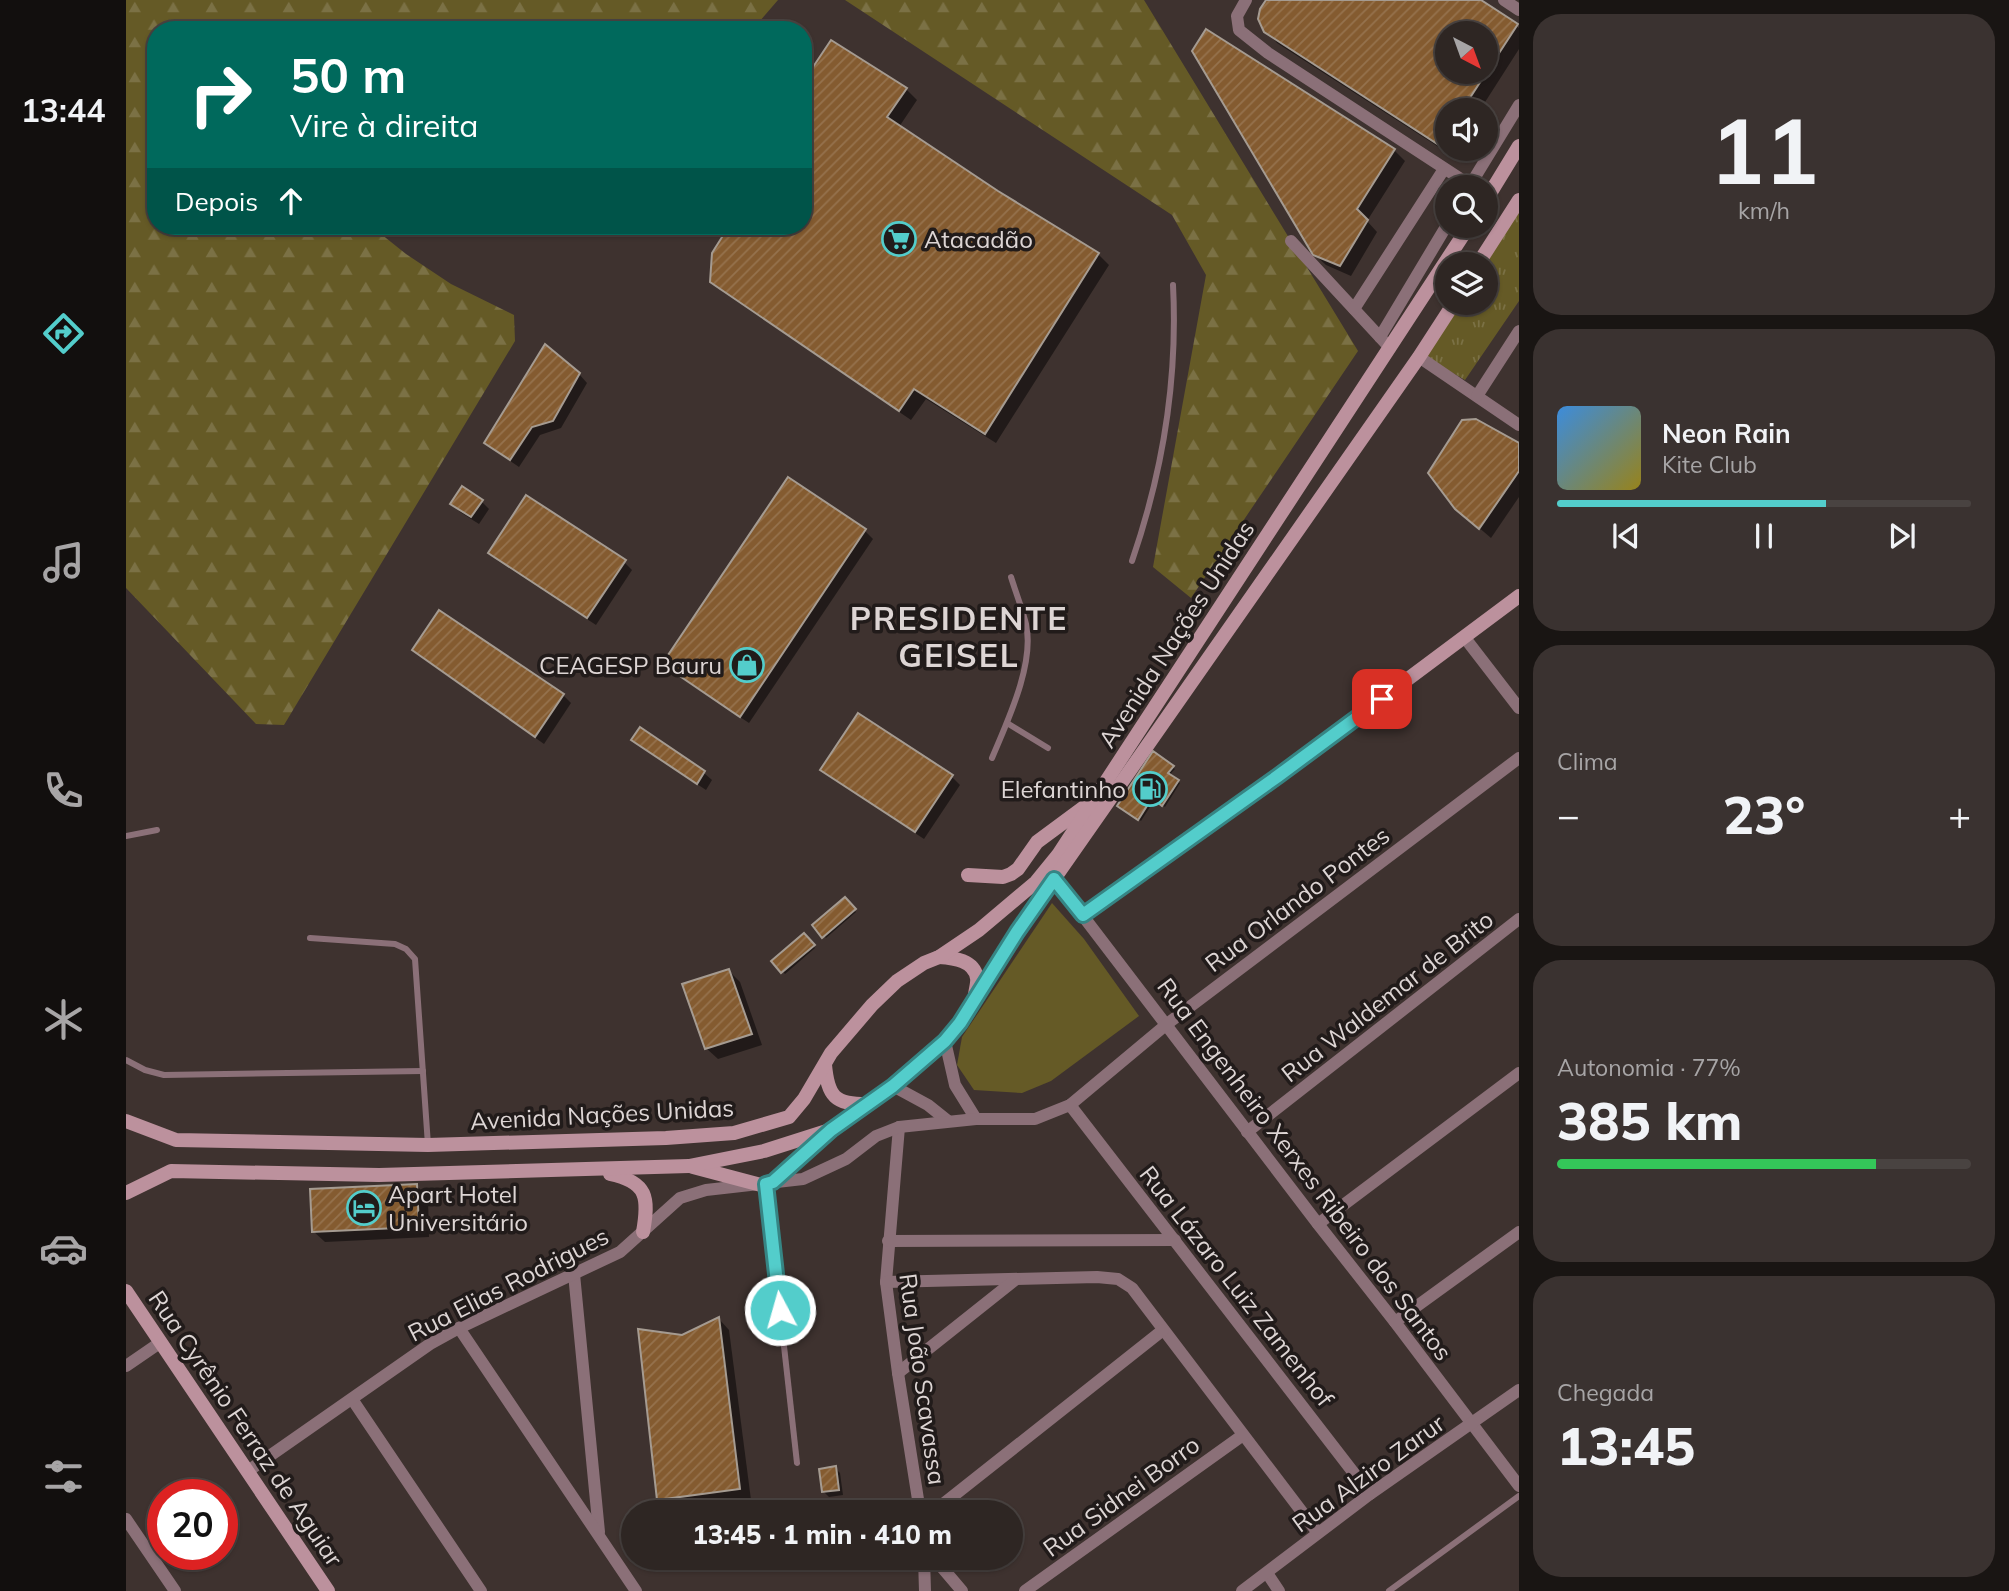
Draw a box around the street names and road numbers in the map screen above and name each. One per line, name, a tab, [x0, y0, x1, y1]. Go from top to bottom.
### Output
street label: Avenida Nações Unidas	[1091, 515, 1261, 753]
street label: Rua Orlando Pontes	[1199, 820, 1395, 978]
street label: Rua Waldemar de Brito	[1275, 904, 1499, 1088]
street label: Rua Engenheiro Xerxes Ribeiro dos Santos	[1151, 972, 1459, 1366]
street label: Avenida Nações Unidas	[469, 1092, 735, 1136]
street label: Rua Lázaro Luiz Zamenhof	[1134, 1160, 1341, 1413]
street label: Rua Elias Rodrigues	[403, 1220, 613, 1348]
street label: Rua João Scavassa	[893, 1271, 953, 1487]
street label: Rua Cyrênio Ferraz de Aguiar	[142, 1284, 350, 1572]
street label: Rua Alziro Zarur	[1286, 1408, 1450, 1538]
street label: Rua Sidnei Borro	[1037, 1429, 1205, 1563]

